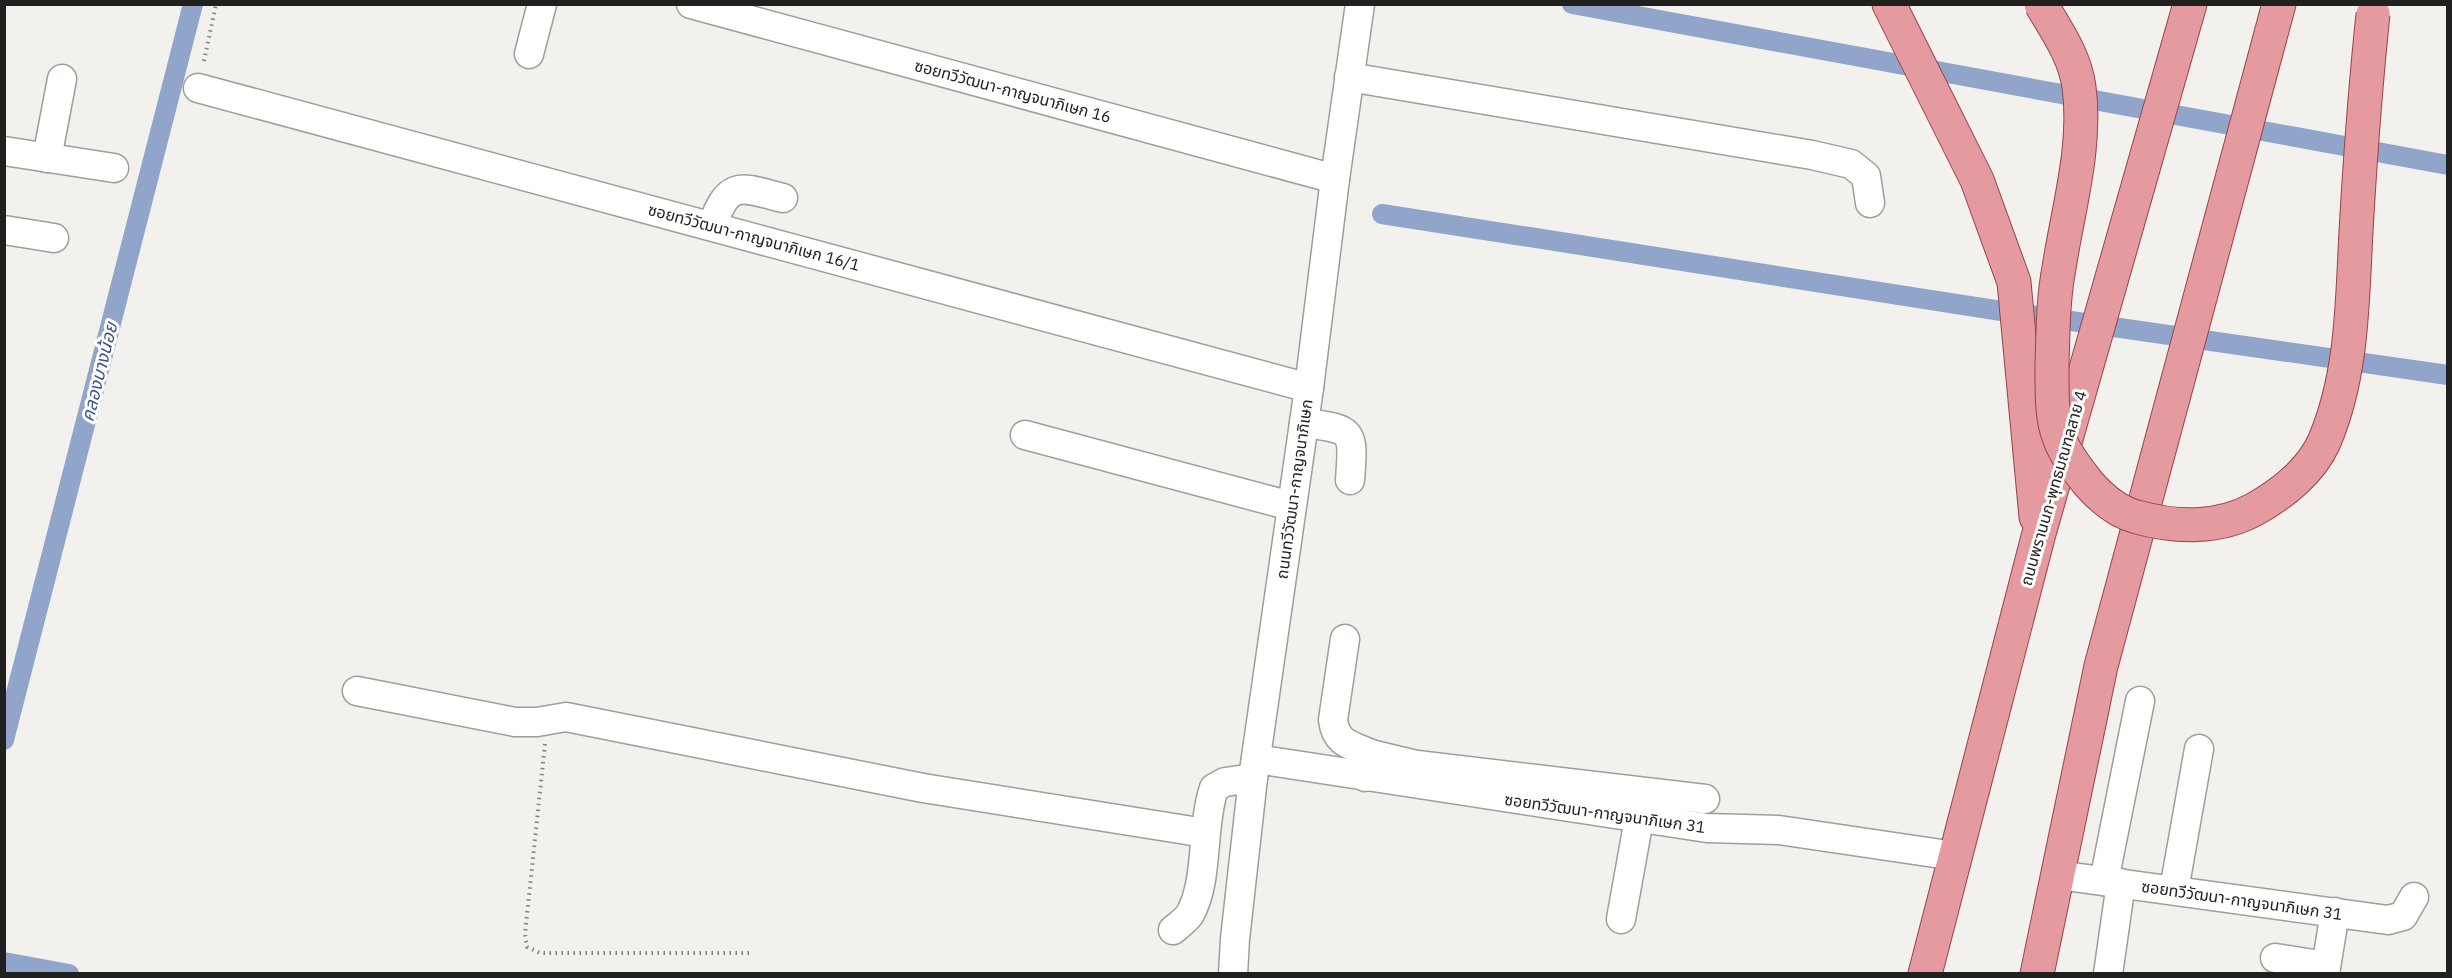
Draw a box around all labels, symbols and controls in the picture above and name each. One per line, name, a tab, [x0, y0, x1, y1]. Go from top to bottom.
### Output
street label: ซอยทวีวัฒนา-กาญจนาภิเษก 16	[913, 55, 1113, 127]
street label: ซอยทวีวัฒนา-กาญจนาภิเษก 16/1	[646, 199, 862, 275]
water label: คลองบางน้อย	[76, 319, 123, 424]
street label: ถนนพรานนก-พุทธมณฑลสาย 4	[2016, 388, 2090, 588]
street label: ถนนทวีวัฒนา-กาญจนาภิเษก	[1271, 398, 1317, 580]
street label: ซอยทวีวัฒนา-กาญจนาภิเษก 31	[1503, 789, 1707, 837]
street label: ซอยทวีวัฒนา-กาญจนาภิเษก 31	[2140, 876, 2344, 924]

